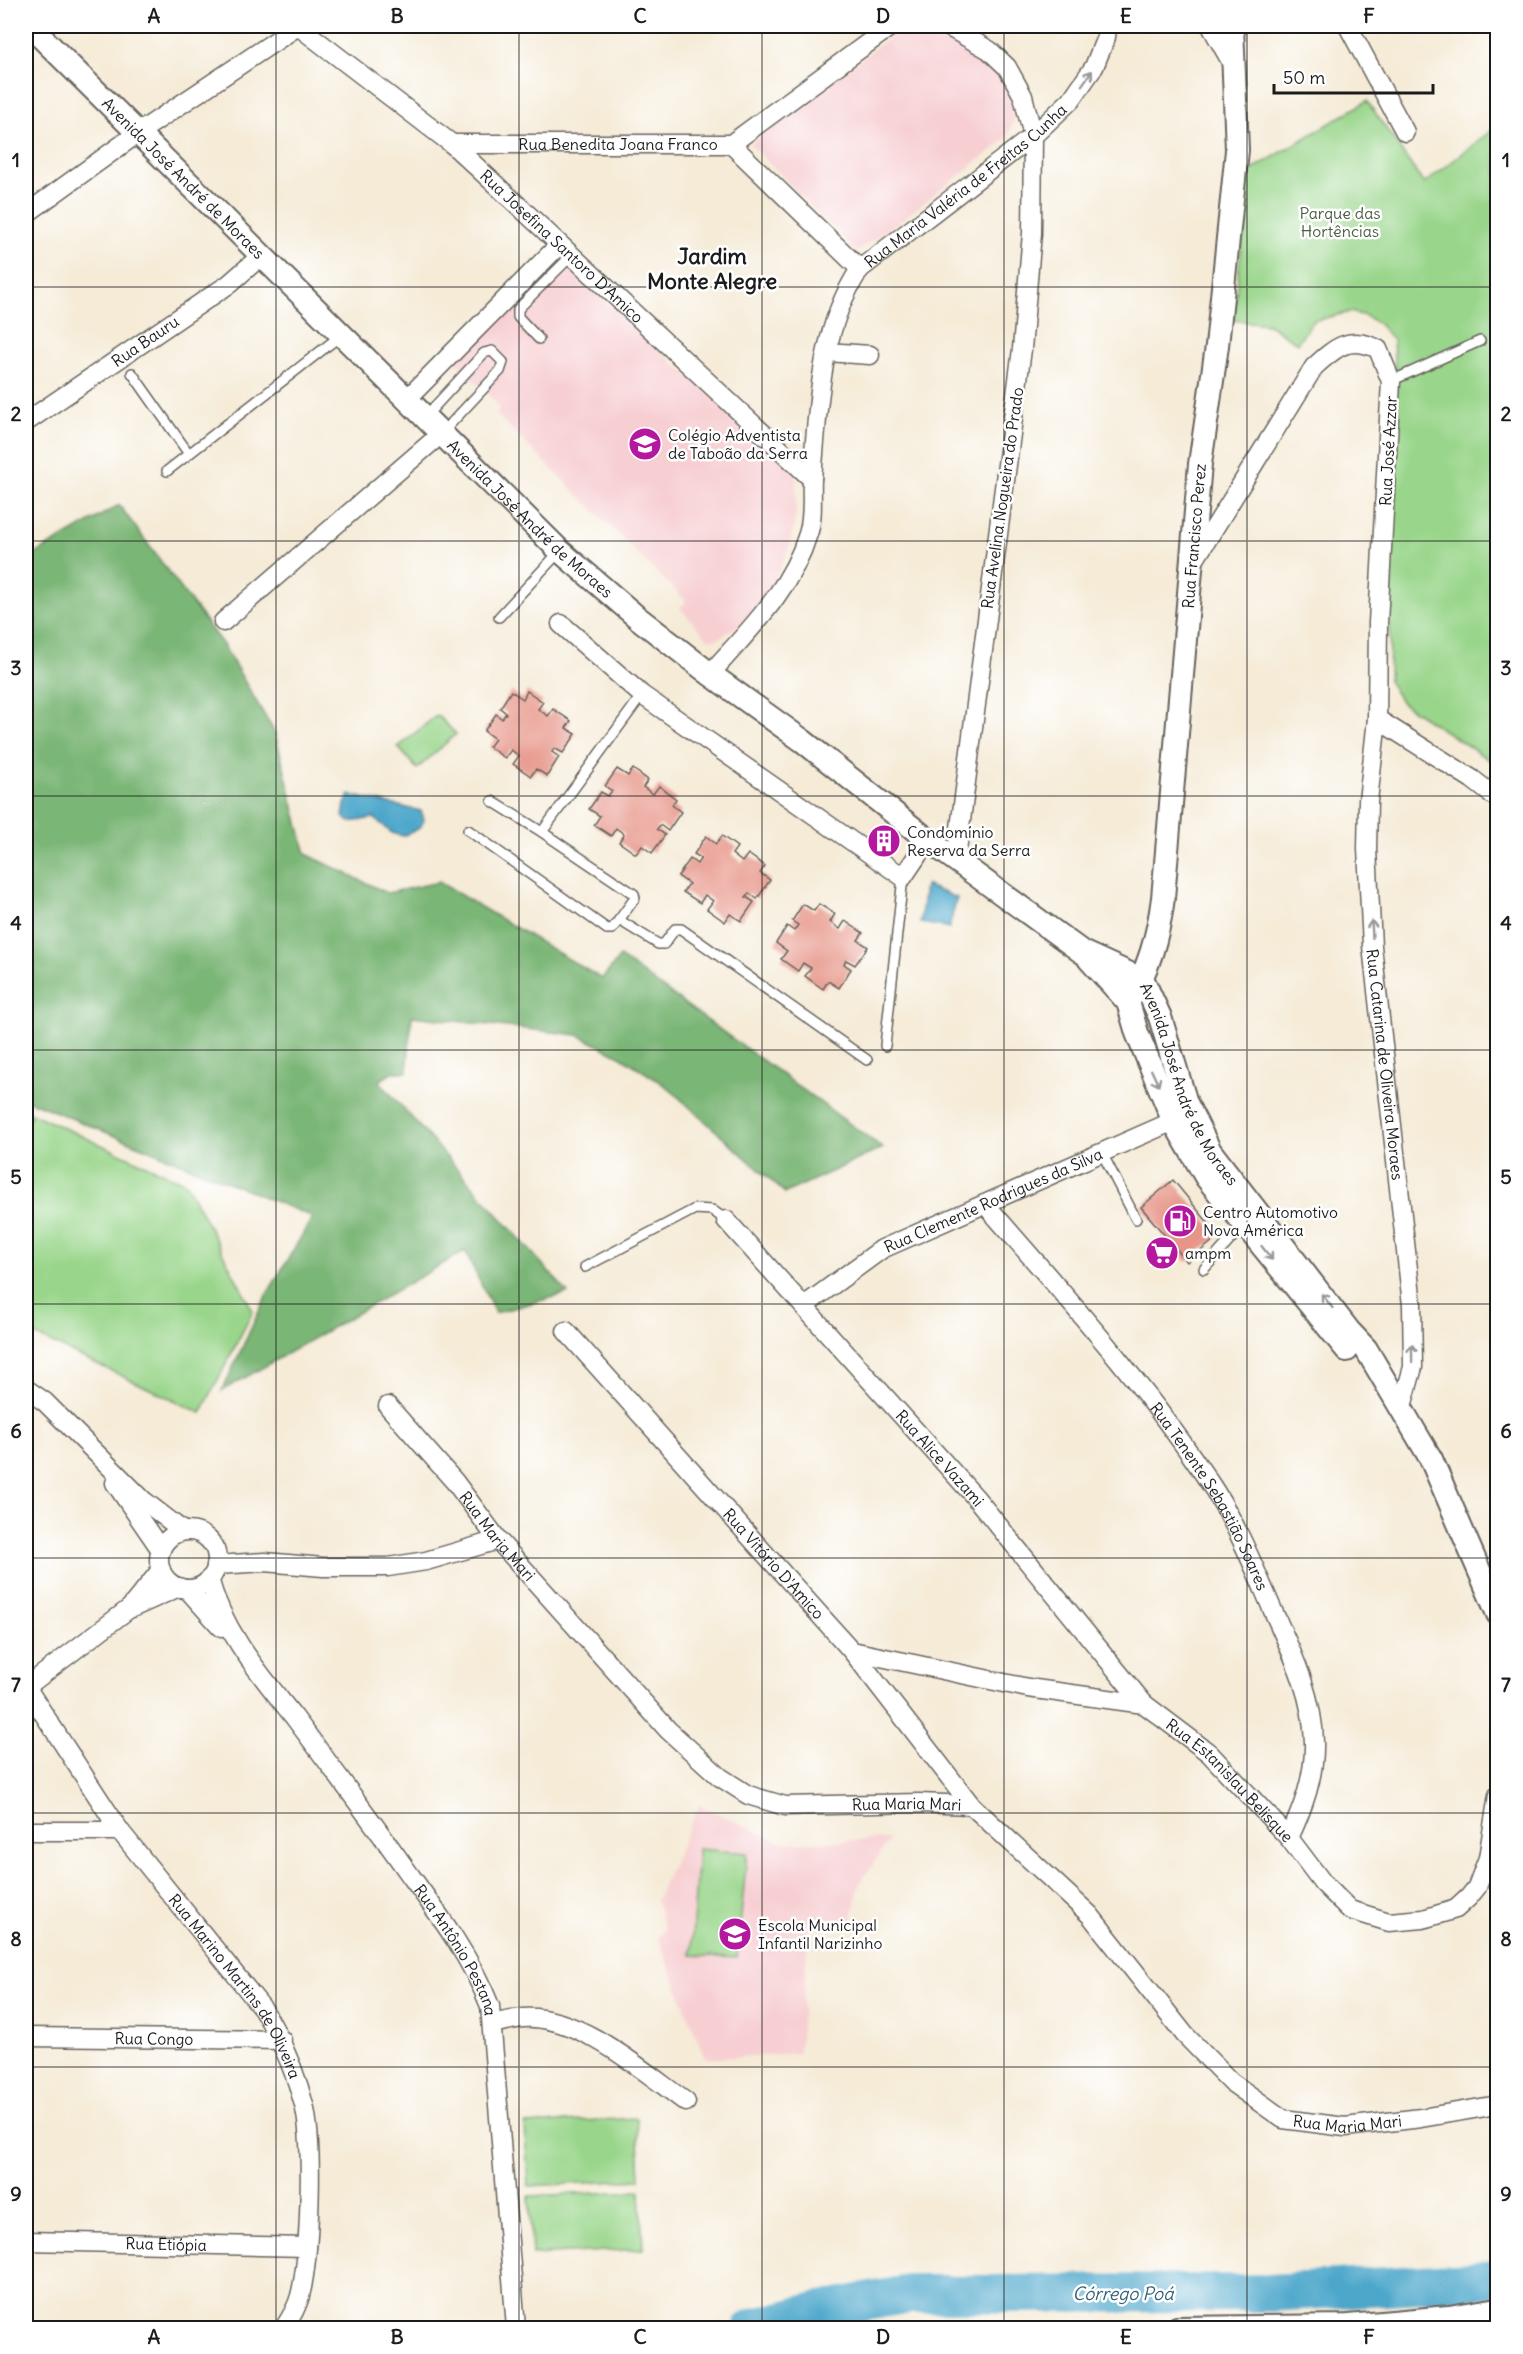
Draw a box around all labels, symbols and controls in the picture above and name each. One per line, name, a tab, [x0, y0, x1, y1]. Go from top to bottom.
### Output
text: A	[148, 3, 161, 28]
text: B	[390, 3, 404, 28]
text: C	[633, 3, 647, 28]
text: D	[876, 3, 890, 28]
text: E	[1120, 3, 1132, 28]
text: F	[1363, 3, 1375, 28]
scale bar	[1274, 57, 1433, 95]
text: 50 m	[1283, 66, 1325, 89]
one-way arrow	[1081, 70, 1093, 86]
street label: Avenida José André de Moraes	[98, 93, 269, 263]
street label: Rua Maria Valéria de Freitas Cunha	[860, 100, 1071, 272]
street label: Rua Benedita Joana Franco	[518, 134, 718, 154]
text: 1	[12, 147, 20, 172]
text: 1	[1502, 147, 1510, 172]
street label: Rua Josefina Santoro D'Amico	[476, 165, 648, 327]
park label: Parque das Hortências	[1299, 203, 1381, 241]
district label: Jardim Monte Alegre	[647, 242, 777, 295]
street label: Rua Bauru	[108, 311, 183, 371]
street label: Rua Avelina Nogueira do Prado	[977, 386, 1027, 610]
street label: Rua José Azzar	[1375, 395, 1401, 507]
text: 2	[11, 401, 22, 426]
text: 2	[1501, 401, 1512, 426]
place label: Colégio Adventista de Taboão da Serra	[668, 425, 808, 463]
school or university icon: Colégio Adventista de Taboão da Serra	[627, 426, 663, 462]
street label: Avenida José André de Moraes	[443, 435, 617, 602]
street label: Rua Francisco Perez	[1178, 462, 1210, 609]
text: 3	[10, 655, 22, 680]
text: 3	[1500, 655, 1512, 680]
place label: Condomínio Reserva da Serra	[907, 822, 1030, 860]
building icon: Condomínio Reserva da Serra	[866, 823, 902, 859]
text: 4	[10, 910, 22, 935]
text: 4	[1500, 910, 1512, 935]
one-way arrow	[1366, 920, 1377, 940]
street label: Rua Catarina de Oliveira Moraes	[1362, 948, 1408, 1181]
street label: Avenida José André de Moraes	[1136, 979, 1243, 1189]
one-way arrow	[1150, 1068, 1162, 1086]
street label: Rua Clemente Rodrigues da Silva	[881, 1144, 1105, 1257]
text: 5	[10, 1164, 22, 1189]
text: 5	[1500, 1164, 1512, 1189]
place label: Centro Automotivo Nova América	[1203, 1202, 1338, 1240]
fuel station icon: Centro Automotivo Nova América	[1162, 1203, 1198, 1239]
supermarket icon: ampm	[1144, 1235, 1180, 1271]
place label: ampm	[1185, 1243, 1231, 1263]
one-way arrow	[1260, 1244, 1273, 1260]
one-way arrow	[1321, 1294, 1333, 1310]
one-way arrow	[1406, 1343, 1418, 1363]
street label: Rua Tenente Sebastião Soares	[1146, 1398, 1273, 1593]
street label: Rua Alice Vazami	[891, 1406, 988, 1510]
text: 6	[10, 1418, 22, 1443]
text: 6	[1500, 1418, 1512, 1443]
street label: Rua Maria Mari	[455, 1487, 540, 1585]
street label: Rua Vitório D'Amico	[719, 1504, 829, 1623]
text: 7	[11, 1672, 21, 1697]
text: 7	[1501, 1672, 1511, 1697]
street label: Rua Estanislau Belisque	[1162, 1714, 1298, 1846]
street label: Rua Maria Mari	[852, 1793, 962, 1815]
street label: Rua Antônio Pestana	[410, 1880, 501, 2016]
street label: Rua Marino Martins de Oliveira	[164, 1890, 305, 2081]
place label: Escola Municipal Infantil Narizinho	[758, 1915, 883, 1953]
school or university icon: Escola Municipal Infantil Narizinho	[717, 1916, 753, 1952]
text: 8	[10, 1926, 22, 1951]
text: 8	[1500, 1926, 1512, 1951]
street label: Rua Congo	[114, 2028, 194, 2049]
street label: Rua Maria Mari	[1292, 2110, 1403, 2137]
text: 9	[10, 2181, 22, 2206]
text: 9	[1500, 2181, 1512, 2206]
street label: Rua Etiópia	[125, 2233, 207, 2255]
water label: Córrego Poá	[1073, 2282, 1175, 2305]
text: A	[148, 2324, 161, 2349]
text: B	[390, 2324, 404, 2349]
text: C	[633, 2324, 647, 2349]
text: D	[876, 2324, 890, 2349]
text: E	[1120, 2324, 1132, 2349]
text: F	[1363, 2324, 1375, 2349]

